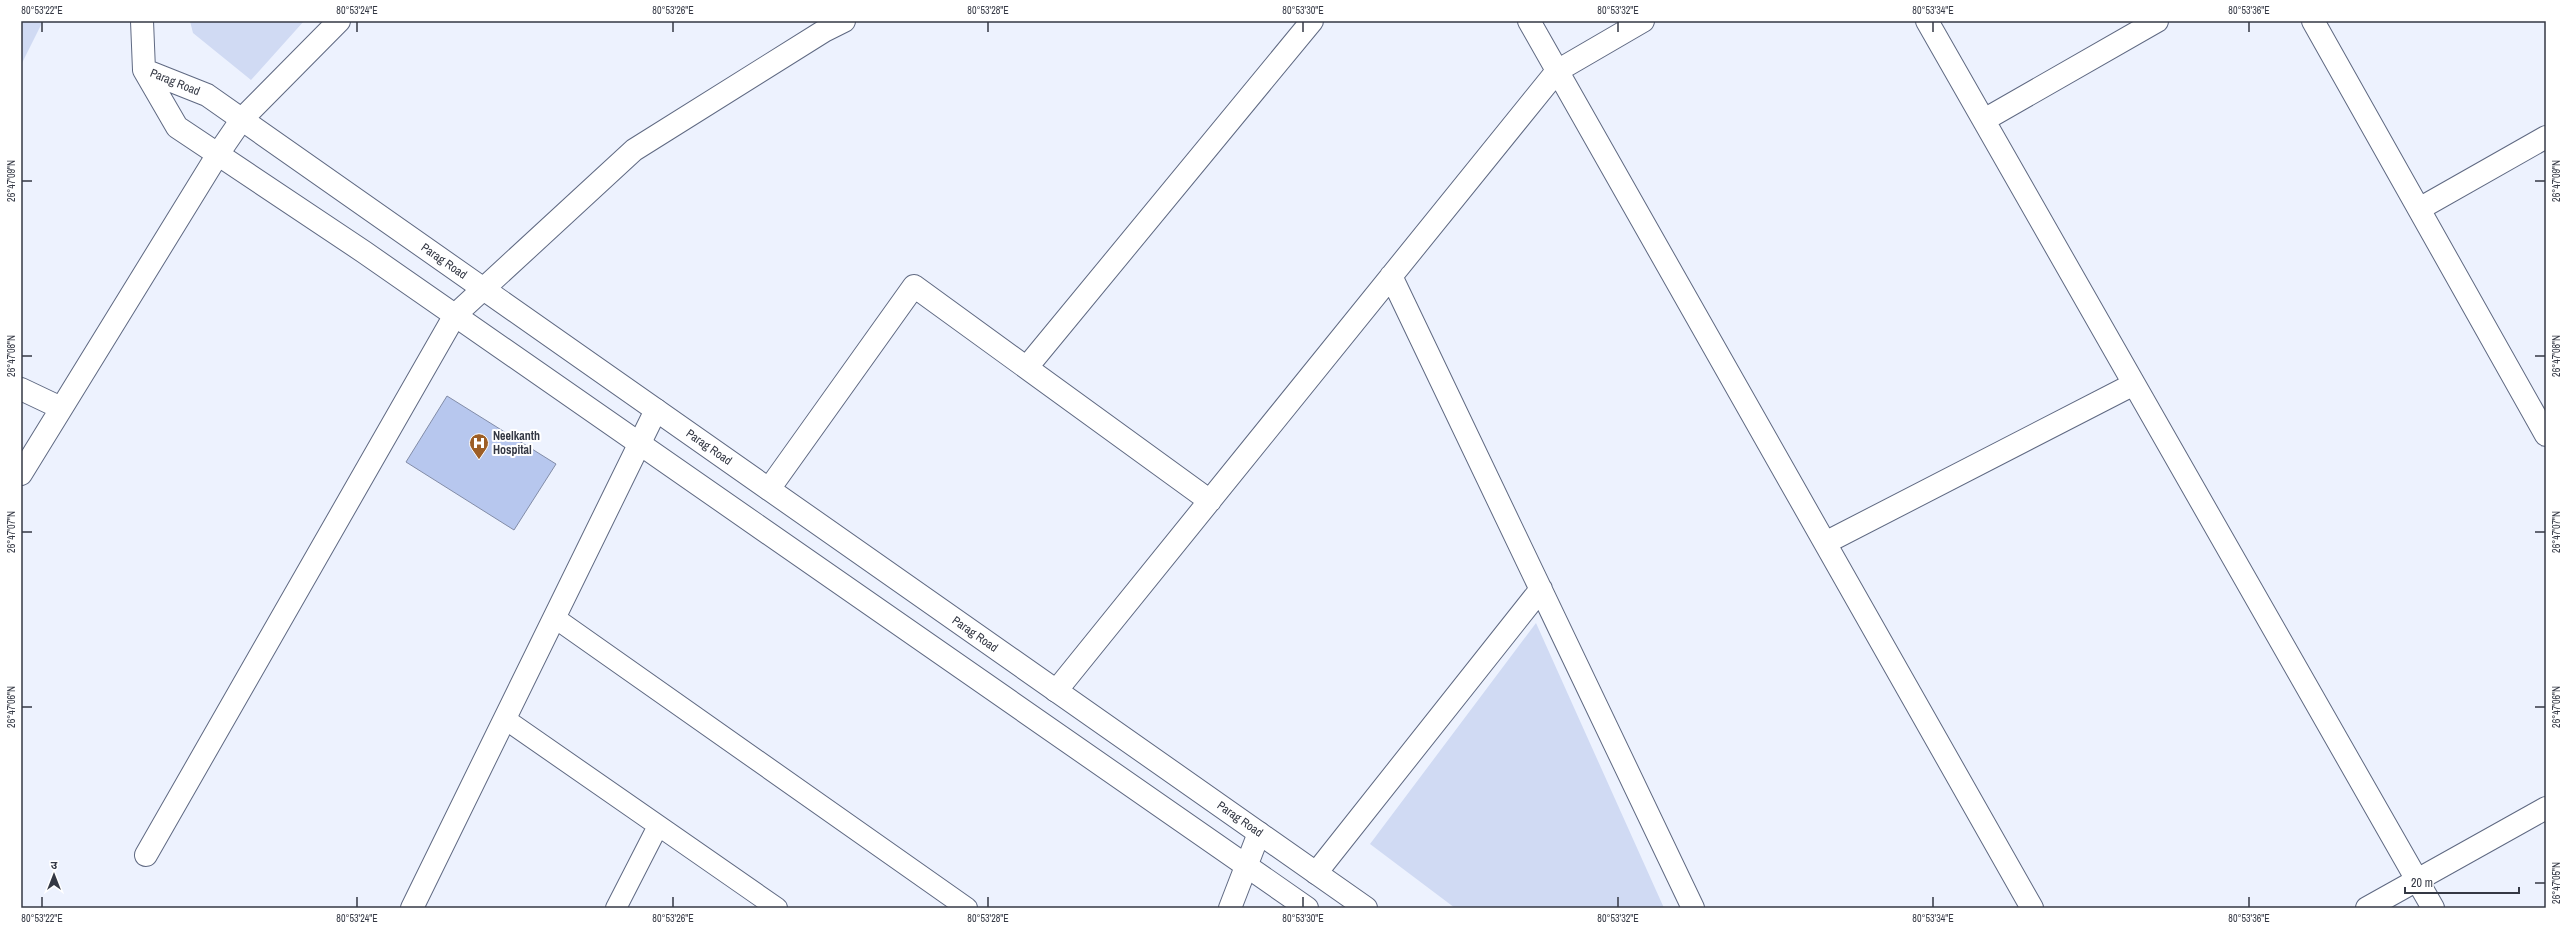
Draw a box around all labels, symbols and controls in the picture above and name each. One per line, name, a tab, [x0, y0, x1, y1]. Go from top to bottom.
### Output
text: 80°53'22"E	[21, 4, 63, 17]
text: 80°53'24"E	[336, 4, 378, 17]
text: 80°53'26"E	[652, 4, 694, 17]
text: 80°53'28"E	[967, 4, 1009, 17]
text: 80°53'30"E	[1282, 4, 1324, 17]
text: 80°53'32"E	[1597, 4, 1639, 17]
text: 80°53'34"E	[1912, 4, 1954, 17]
text: 80°53'36"E	[2228, 4, 2270, 17]
street label: Parag Road	[148, 65, 202, 99]
text: 26°47'09"N	[5, 160, 18, 202]
text: 26°47'09"N	[2550, 160, 2563, 202]
street label: Parag Road	[418, 239, 470, 283]
text: 26°47'08"N	[5, 335, 18, 377]
text: 26°47'08"N	[2550, 335, 2563, 377]
street label: Parag Road	[683, 425, 735, 469]
place label: Neelkanth Hospital	[493, 428, 540, 458]
hospital icon: Neelkanth Hospital	[468, 432, 490, 460]
text: 26°47'07"N	[5, 511, 18, 553]
text: 26°47'07"N	[2550, 511, 2563, 553]
street label: Parag Road	[949, 612, 1001, 656]
text: 26°47'06"N	[5, 686, 18, 728]
text: 26°47'06"N	[2550, 686, 2563, 728]
street label: Parag Road	[1214, 797, 1266, 841]
north arrow	[34, 855, 74, 895]
text: उ	[51, 858, 58, 872]
text: 26°47'05"N	[2550, 862, 2563, 904]
scale bar	[2405, 869, 2519, 895]
text: 20 m	[2411, 875, 2433, 891]
text: 80°53'22"E	[21, 912, 63, 925]
text: 80°53'24"E	[336, 912, 378, 925]
text: 80°53'26"E	[652, 912, 694, 925]
text: 80°53'28"E	[967, 912, 1009, 925]
text: 80°53'30"E	[1282, 912, 1324, 925]
text: 80°53'32"E	[1597, 912, 1639, 925]
text: 80°53'34"E	[1912, 912, 1954, 925]
text: 80°53'36"E	[2228, 912, 2270, 925]

